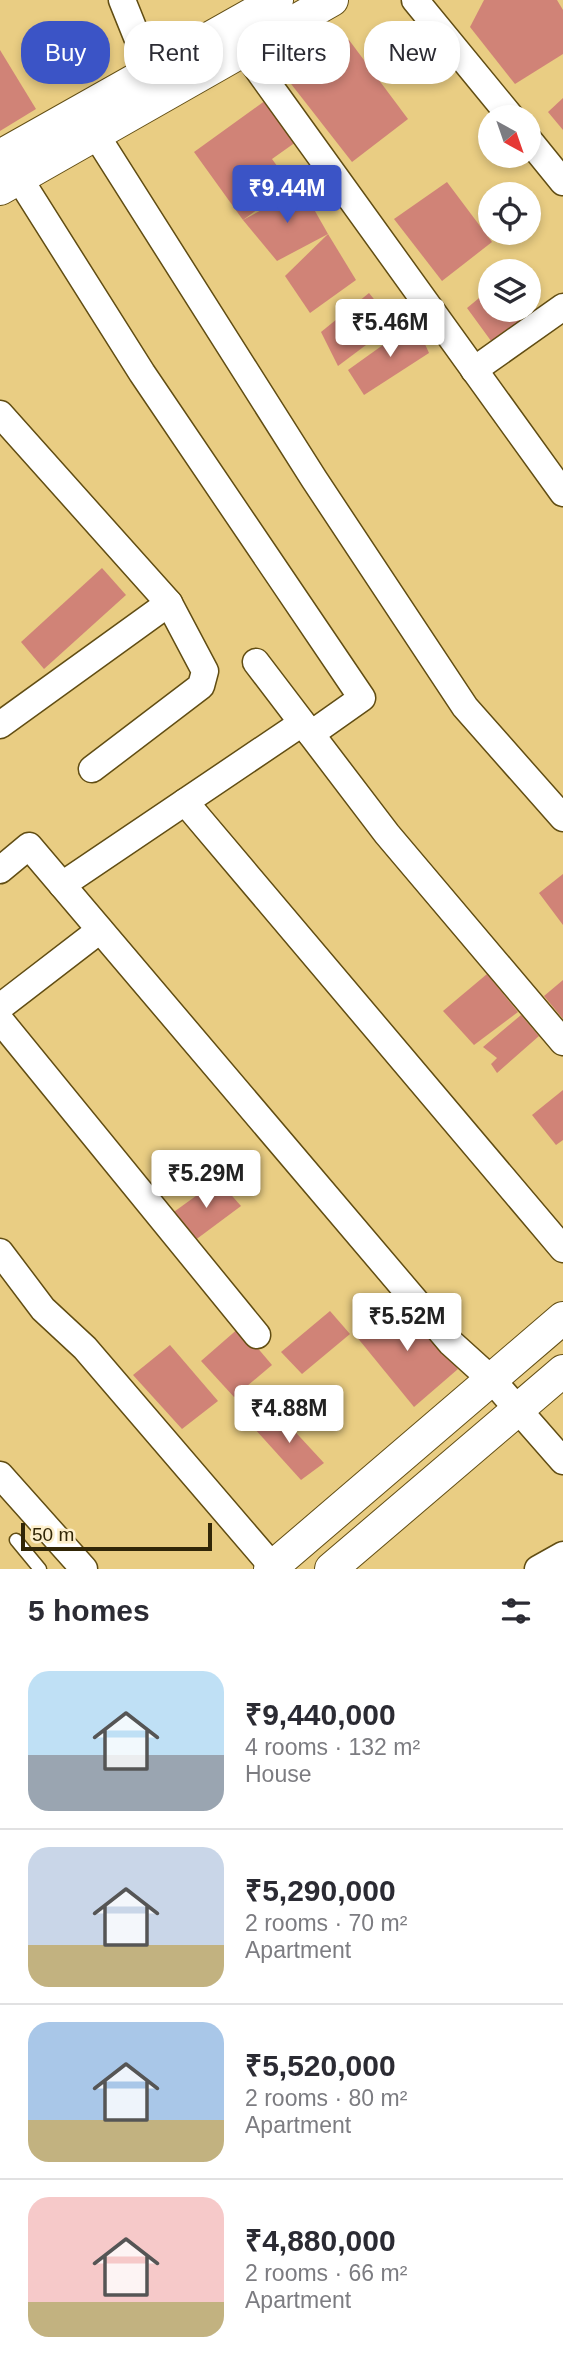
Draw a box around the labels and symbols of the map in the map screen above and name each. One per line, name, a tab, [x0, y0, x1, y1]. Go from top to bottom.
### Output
north arrow	[478, 105, 541, 168]
pin: ₹9.44M	[230, 166, 344, 225]
pin: ₹5.46M	[333, 300, 447, 359]
pin: ₹5.29M	[149, 1150, 263, 1210]
pin: ₹5.52M	[350, 1294, 464, 1353]
pin: ₹4.88M	[232, 1386, 346, 1445]
scale bar	[21, 1520, 212, 1552]

